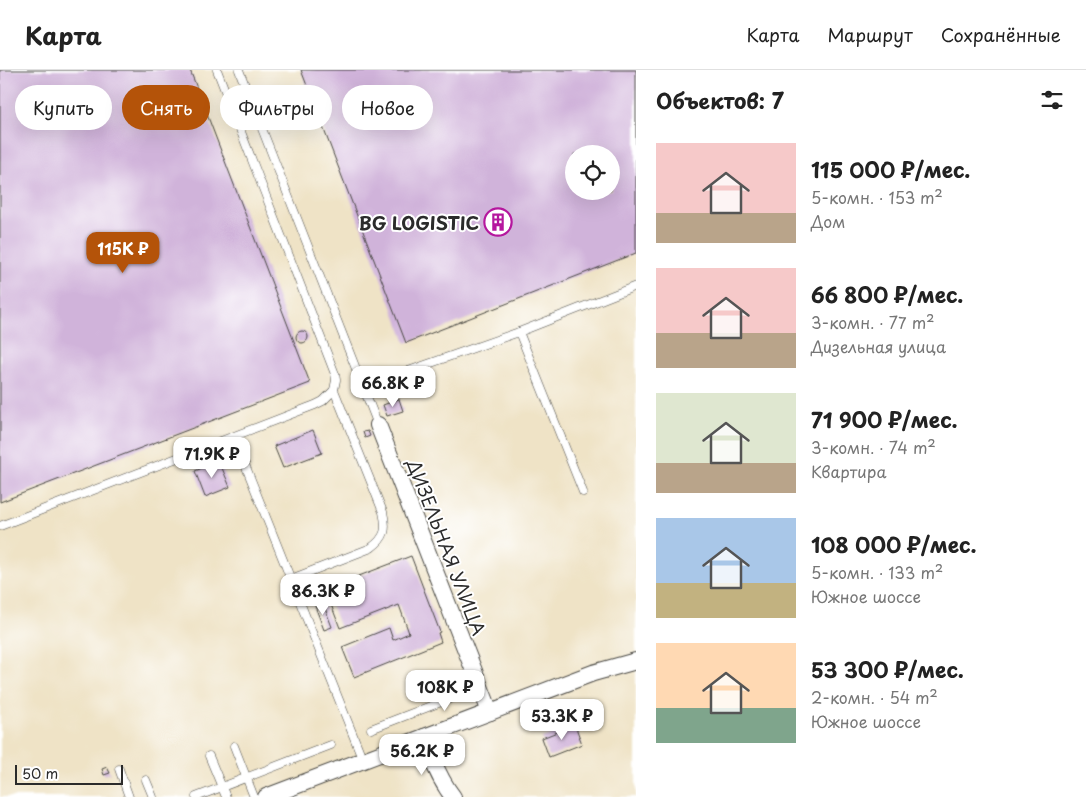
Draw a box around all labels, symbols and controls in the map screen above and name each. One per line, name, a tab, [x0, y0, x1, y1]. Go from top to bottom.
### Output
text: Карта	[25, 17, 102, 53]
text: Карта	[747, 21, 799, 48]
text: Маршрут	[827, 21, 913, 48]
text: Сохранённые	[941, 21, 1061, 48]
text: Объектов: 7	[656, 84, 784, 116]
chip: Купить	[15, 85, 112, 130]
chip: Снять	[122, 85, 210, 130]
chip: Фильтры	[220, 85, 332, 130]
chip: Новое	[342, 85, 433, 130]
icon: filters	[1038, 86, 1066, 114]
map controls	[565, 145, 620, 200]
button: locate	[565, 145, 620, 200]
text: 115 000 ₽/мес.	[811, 153, 970, 185]
icon: home	[696, 163, 756, 223]
text: 5-комн. · 153 m²	[811, 185, 943, 209]
building icon: BG LOGISTIC	[483, 207, 513, 237]
place label: BG LOGISTIC	[359, 209, 479, 236]
text: Дом	[811, 209, 845, 233]
pin: 115K ₽	[82, 232, 164, 274]
text: 115K ₽	[97, 236, 149, 260]
text: 66 800 ₽/мес.	[811, 278, 963, 310]
icon: home	[696, 288, 756, 348]
text: 3-комн. · 77 m²	[811, 310, 934, 334]
text: Дизельная улица	[811, 334, 946, 358]
pin: 66.8K ₽	[347, 366, 439, 408]
text: 66.8K ₽	[362, 370, 424, 394]
text: 71 900 ₽/мес.	[811, 403, 958, 435]
icon: home	[696, 413, 756, 473]
text: 3-комн. · 74 m²	[811, 435, 936, 459]
pin: 71.9K ₽	[166, 436, 258, 479]
text: 71.9K ₽	[184, 441, 240, 465]
street label: ДИЗЕЛЬНАЯ УЛИЦА	[401, 454, 493, 639]
text: Квартира	[811, 459, 886, 483]
text: 108 000 ₽/мес.	[811, 528, 976, 560]
icon: home	[696, 538, 756, 598]
text: 5-комн. · 133 m²	[811, 560, 943, 584]
pin: 86.3K ₽	[277, 574, 369, 616]
text: 86.3K ₽	[291, 578, 355, 602]
text: Южное шоссе	[811, 584, 921, 608]
text: 53 300 ₽/мес.	[811, 653, 964, 685]
icon: home	[696, 663, 756, 723]
pin: 108K ₽	[404, 670, 486, 712]
text: 108K ₽	[417, 674, 473, 698]
text: 2-комн. · 54 m²	[811, 685, 938, 709]
pin: 53.3K ₽	[516, 698, 608, 741]
text: 53.3K ₽	[531, 703, 593, 727]
text: Южное шоссе	[811, 709, 921, 733]
pin: 56.2K ₽	[376, 734, 468, 776]
text: 56.2K ₽	[390, 738, 454, 762]
scale bar	[15, 762, 122, 785]
text: 50 m	[22, 763, 58, 784]

